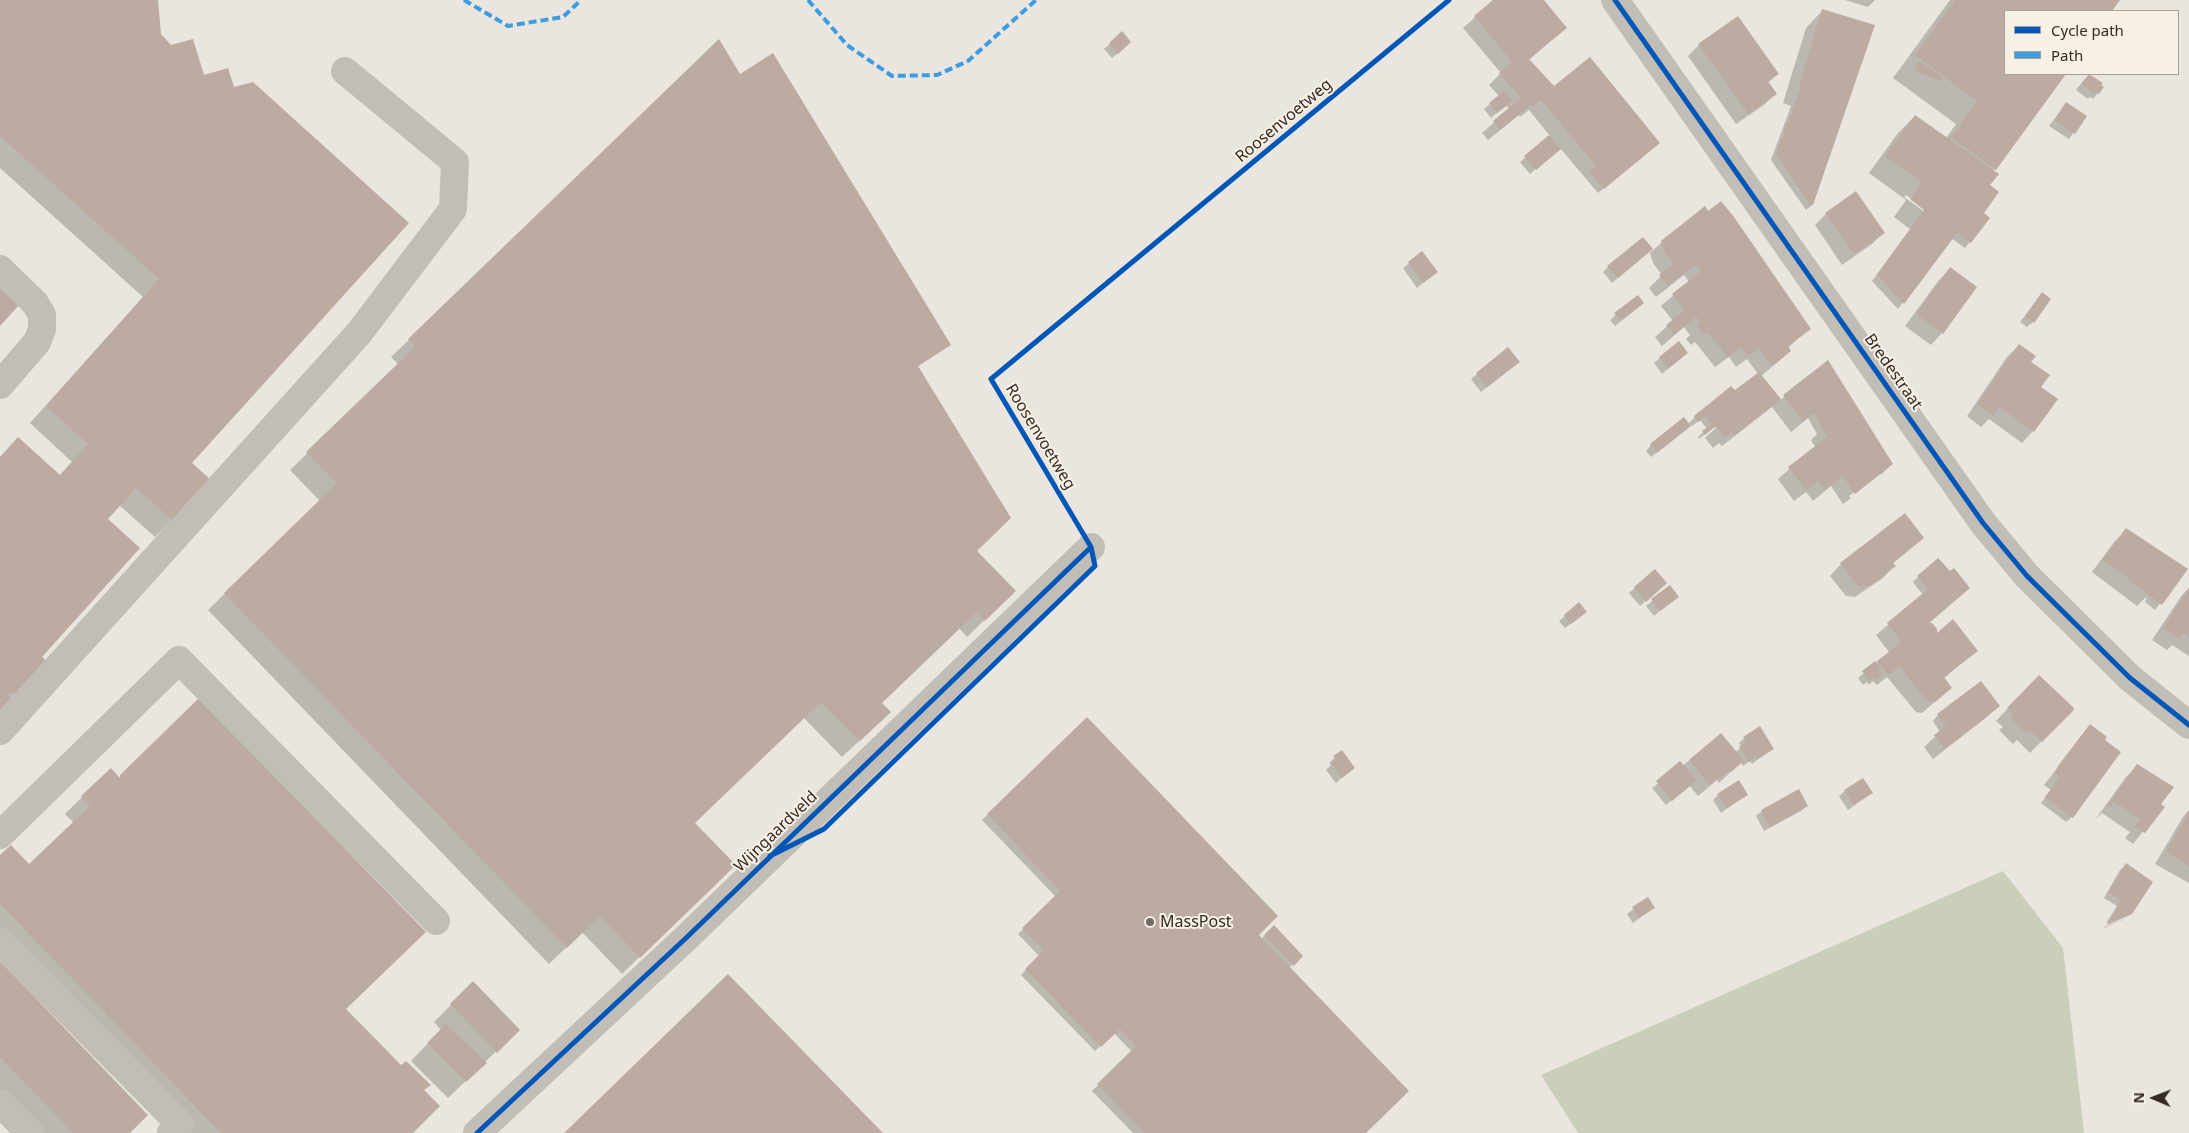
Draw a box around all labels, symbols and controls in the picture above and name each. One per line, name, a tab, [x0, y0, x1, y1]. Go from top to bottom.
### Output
legend	[2004, 10, 2179, 75]
text: Cycle path	[2051, 20, 2124, 40]
text: Path	[2051, 45, 2083, 65]
street label: Roosenvoetweg	[1232, 75, 1336, 167]
street label: Bredestraat	[1860, 330, 1926, 414]
street label: Roosenvoetweg	[1001, 381, 1079, 493]
street label: Wijngaardveld	[730, 788, 822, 876]
place label: MassPost	[1160, 912, 1232, 932]
marker: MassPost	[1144, 916, 1156, 928]
north arrow	[2129, 1073, 2179, 1123]
text: N	[2129, 1092, 2148, 1104]

